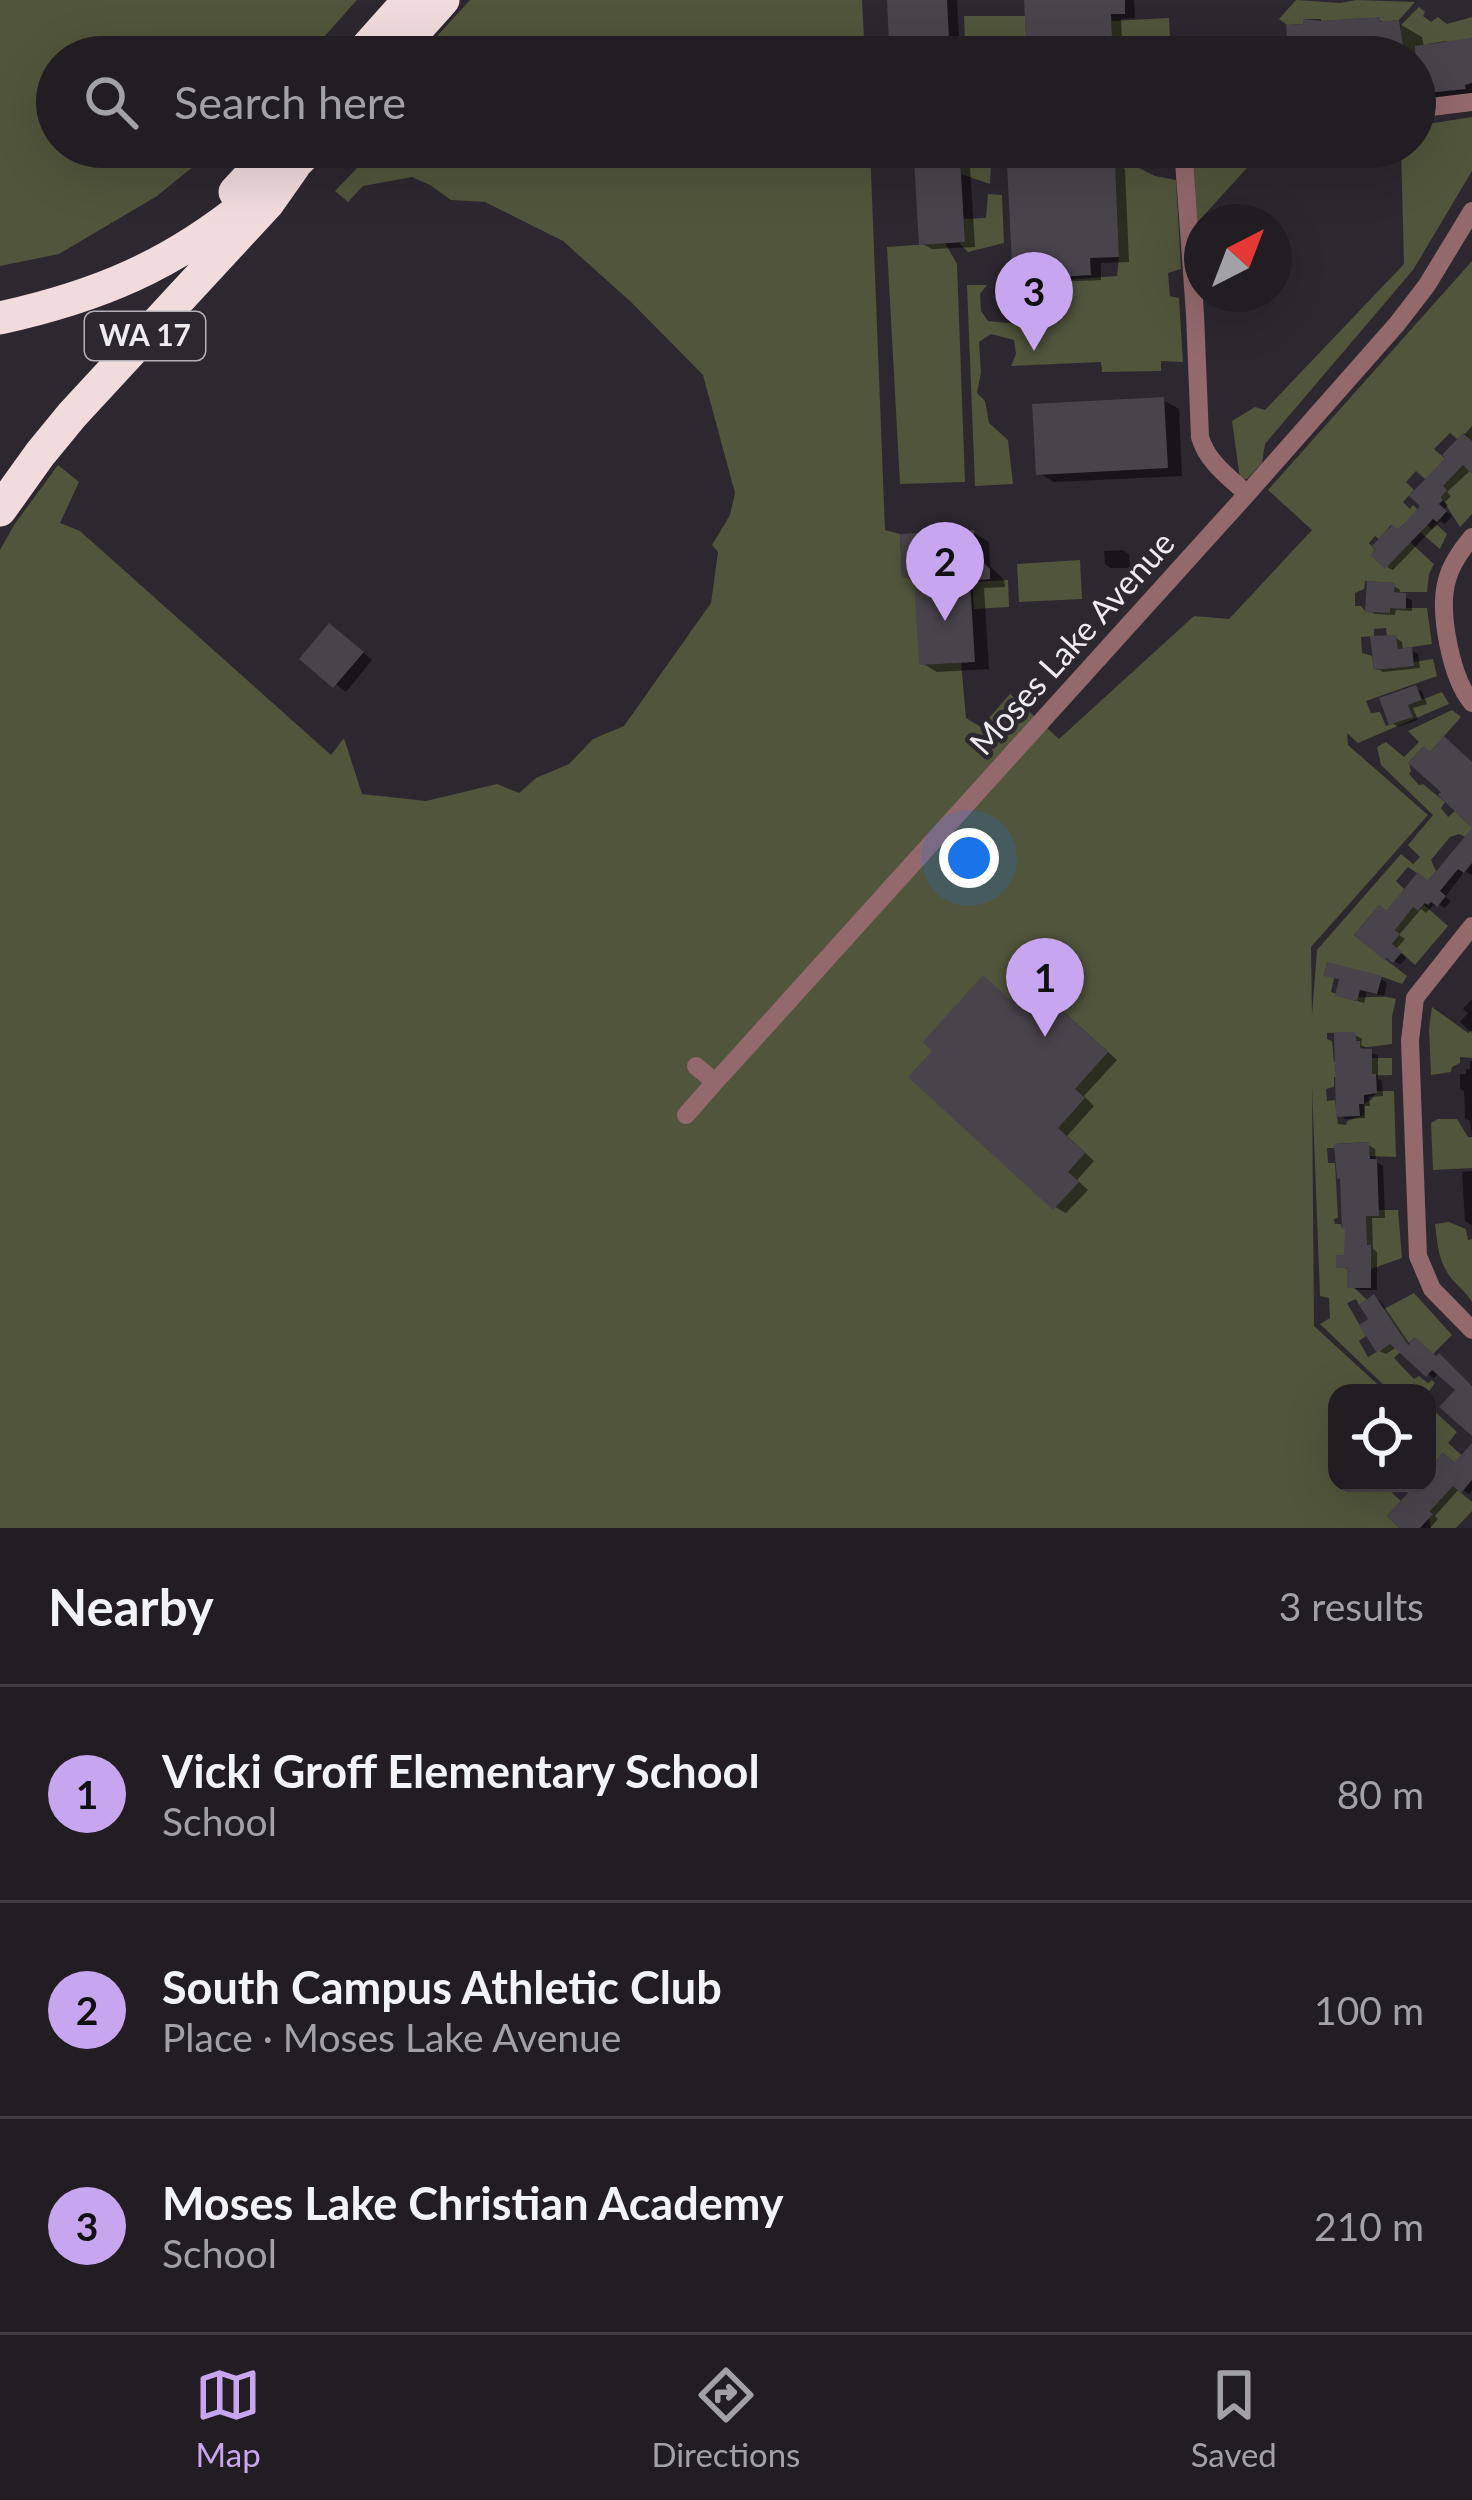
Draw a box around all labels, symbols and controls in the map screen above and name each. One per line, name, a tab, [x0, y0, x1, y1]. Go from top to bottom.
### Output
search box	[36, 36, 1436, 168]
icon: search	[78, 69, 144, 135]
text: Search here	[174, 75, 406, 129]
north arrow	[1184, 204, 1292, 312]
pin: 3	[995, 252, 1073, 351]
road number: WA 17	[85, 312, 205, 360]
pin: 2	[906, 522, 984, 621]
street label: Moses Lake Avenue	[961, 522, 1182, 762]
your location	[939, 828, 999, 888]
pin: 1	[1006, 938, 1084, 1037]
map controls	[1328, 1384, 1436, 1492]
button: locate	[1328, 1384, 1436, 1492]
text: Nearby	[48, 1576, 214, 1637]
text: 3 results	[1279, 1583, 1424, 1629]
text: Vicki Groff Elementary School	[162, 1744, 760, 1798]
text: 1	[76, 1771, 98, 1817]
text: 80 m	[1337, 1771, 1424, 1817]
text: School	[162, 1798, 277, 1844]
text: South Campus Athletic Club	[162, 1960, 722, 2014]
text: 2	[76, 1987, 98, 2033]
text: 100 m	[1314, 1987, 1424, 2033]
text: Place · Moses Lake Avenue	[162, 2014, 621, 2060]
text: Moses Lake Christian Academy	[162, 2176, 784, 2230]
text: 3	[76, 2203, 98, 2249]
text: 210 m	[1314, 2203, 1424, 2249]
text: School	[162, 2230, 277, 2276]
tab: Map	[195, 2362, 261, 2474]
tab: Directions	[651, 2362, 800, 2474]
tab: Saved	[1191, 2362, 1277, 2474]

